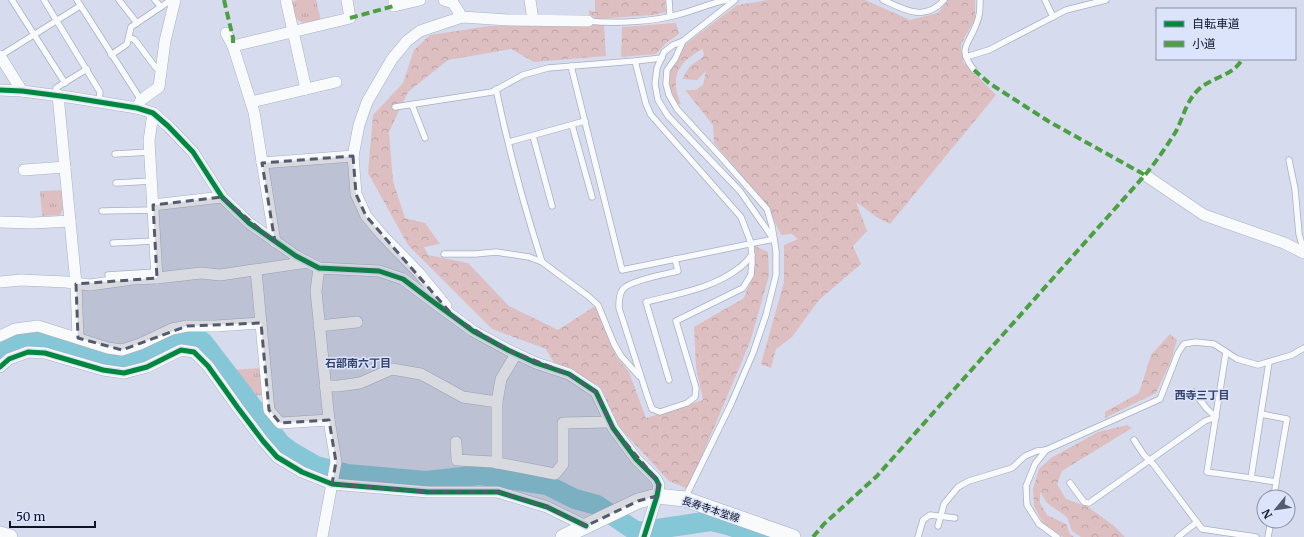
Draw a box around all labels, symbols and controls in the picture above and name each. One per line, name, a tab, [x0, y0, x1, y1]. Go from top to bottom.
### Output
legend	[1156, 8, 1296, 60]
text: 自転車道	[1192, 16, 1240, 31]
text: 小道	[1192, 36, 1216, 51]
district label: 石部南六丁目	[325, 356, 391, 370]
district label: 西寺三丁目	[1175, 388, 1230, 402]
north arrow	[1256, 489, 1296, 529]
street label: 長寿寺本堂線	[680, 494, 741, 525]
scale bar	[10, 503, 95, 529]
text: N	[1259, 506, 1275, 521]
text: 50 m	[16, 509, 45, 524]

